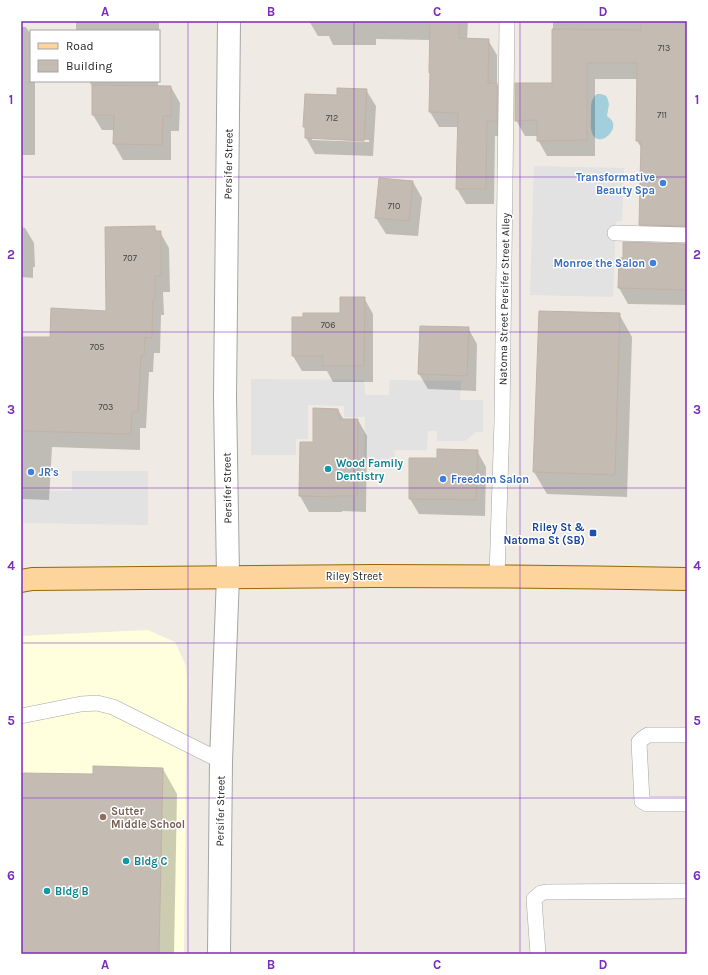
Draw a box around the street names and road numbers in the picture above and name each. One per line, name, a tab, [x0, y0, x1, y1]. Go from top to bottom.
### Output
street label: Persifer Street	[221, 128, 236, 200]
street label: Natoma Street Persifer Street Alley	[496, 213, 513, 385]
street label: Persifer Street	[220, 452, 235, 524]
street label: Riley Street	[326, 570, 382, 583]
street label: Persifer Street	[213, 775, 228, 847]

